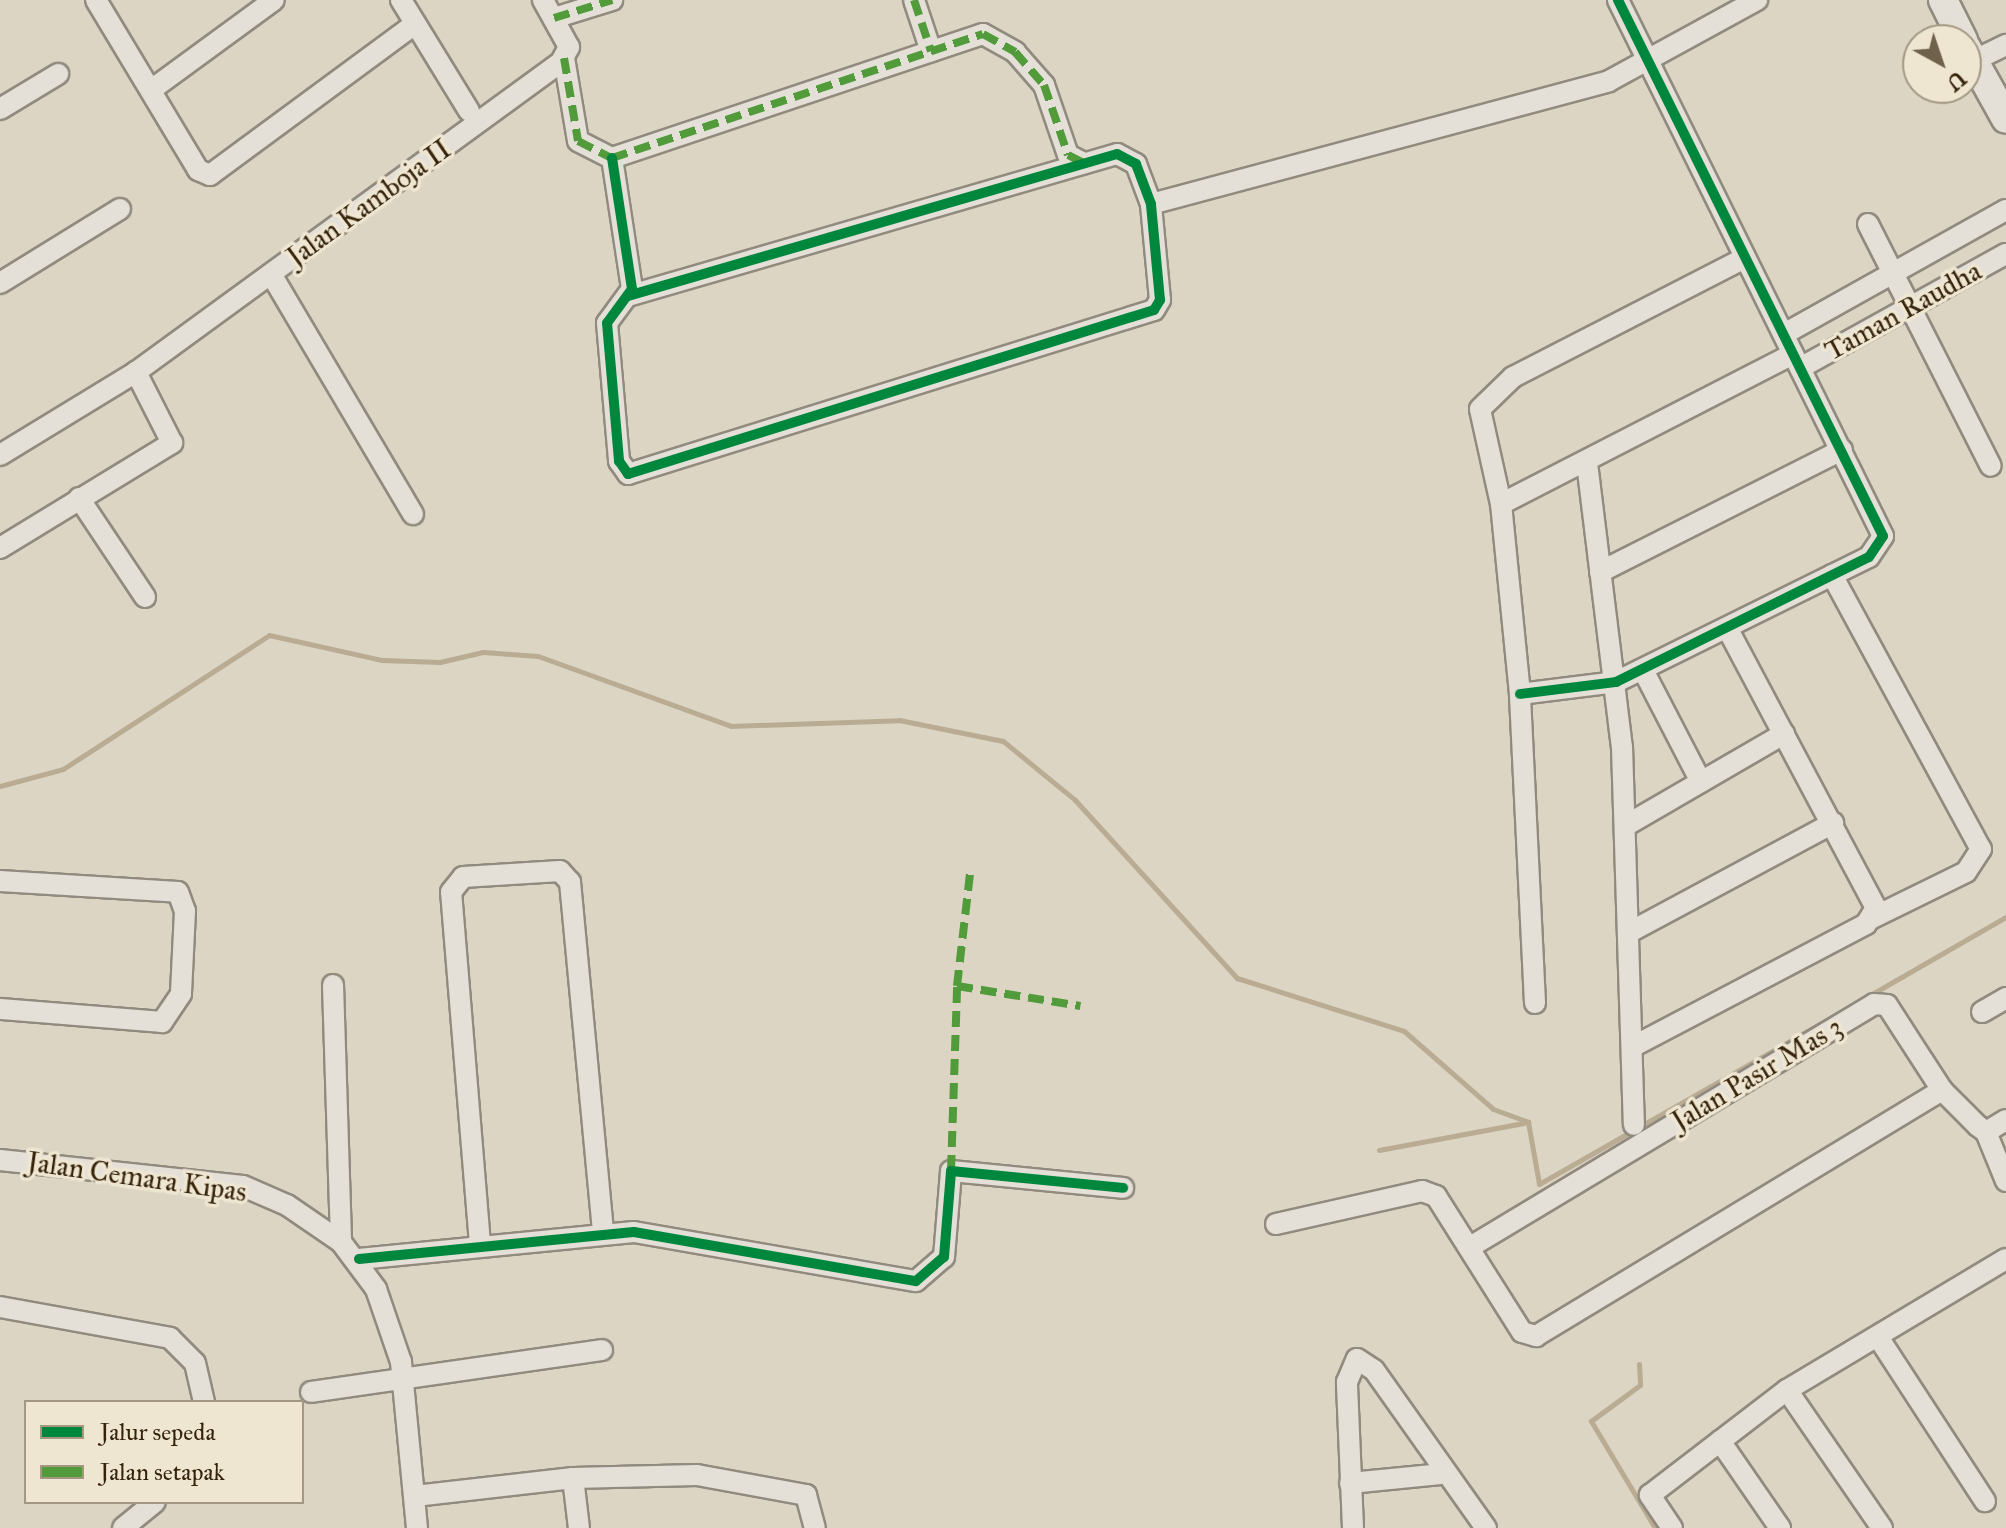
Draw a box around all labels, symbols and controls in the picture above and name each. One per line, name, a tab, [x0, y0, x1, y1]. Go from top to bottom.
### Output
north arrow	[1902, 24, 1982, 104]
text: U	[1941, 65, 1972, 97]
street label: Jalan Kamboja II	[280, 132, 458, 274]
street label: Taman Raudha	[1819, 254, 1987, 368]
street label: Jalan Pasir Mas 3	[1666, 1010, 1848, 1138]
street label: Jalan Cemara Kipas	[25, 1145, 249, 1209]
legend	[24, 1400, 304, 1504]
text: Jalur sepeda	[100, 1417, 216, 1447]
text: Jalan setapak	[100, 1457, 225, 1487]

